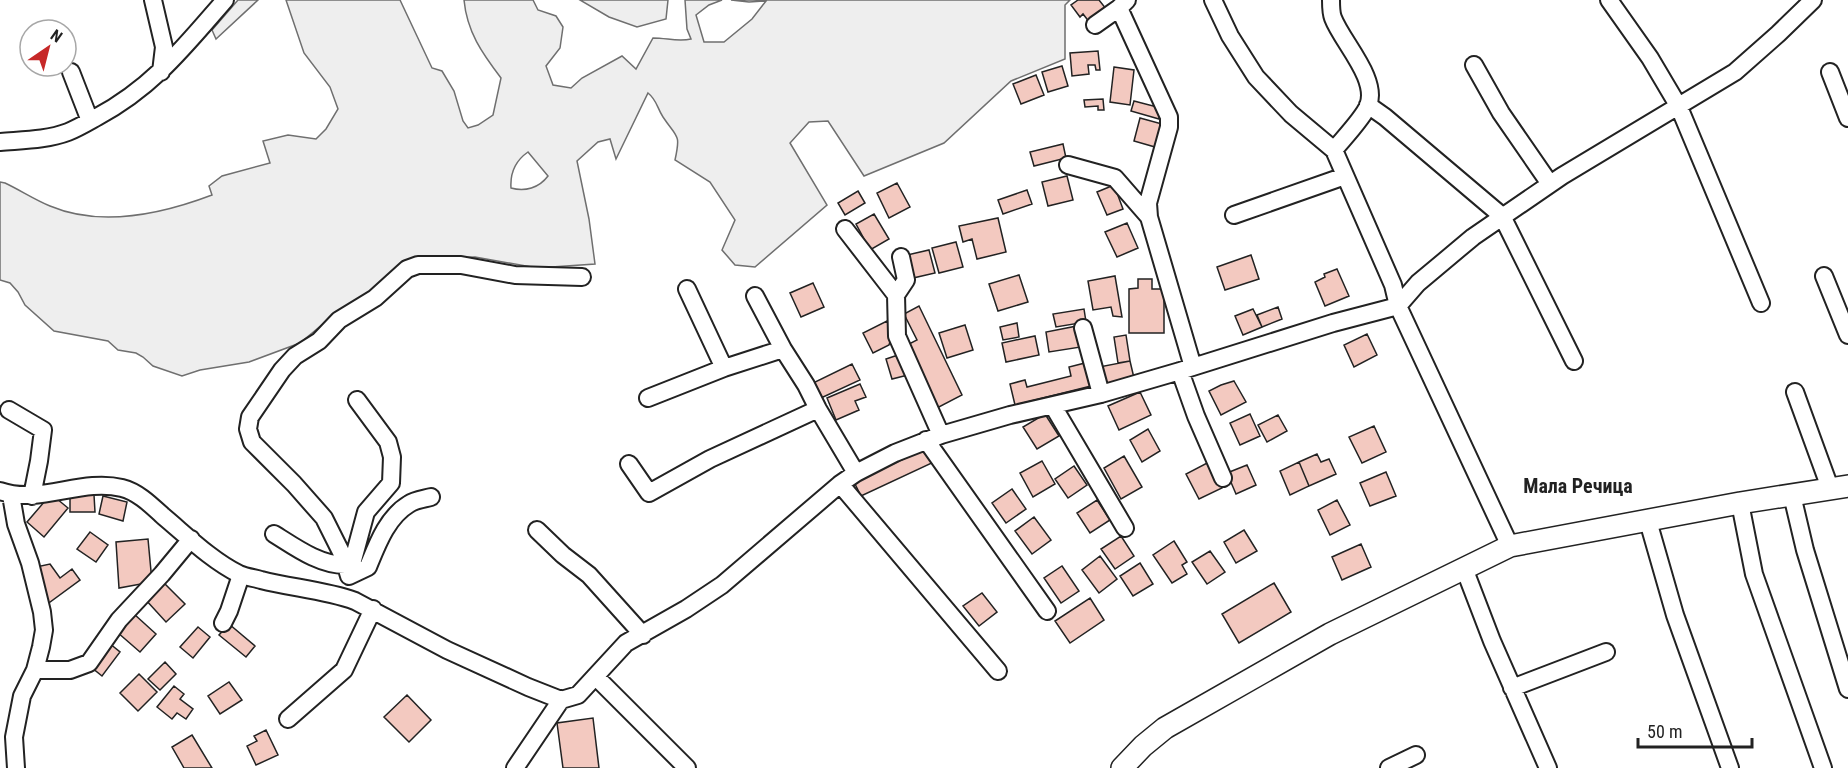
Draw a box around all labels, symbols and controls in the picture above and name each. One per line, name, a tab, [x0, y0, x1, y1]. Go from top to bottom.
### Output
north arrow	[18, 18, 78, 78]
text: N	[47, 26, 66, 47]
district label: Мала Речица	[1523, 474, 1633, 498]
scale bar	[1638, 711, 1752, 749]
text: 50 m	[1647, 721, 1682, 742]

